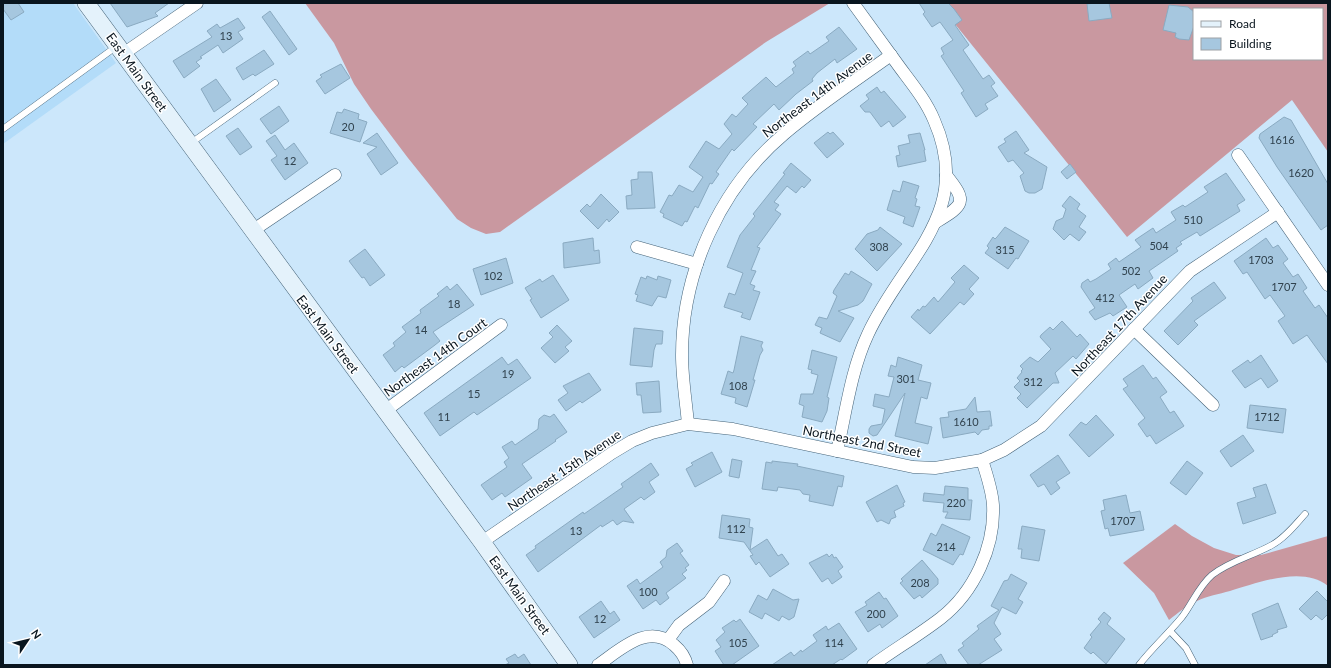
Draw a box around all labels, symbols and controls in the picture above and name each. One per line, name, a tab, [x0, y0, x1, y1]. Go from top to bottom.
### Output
legend	[1193, 8, 1323, 60]
text: Road	[1229, 16, 1256, 31]
street label: East Main Street	[103, 29, 171, 115]
house number: 13	[220, 29, 232, 42]
text: Building	[1229, 36, 1272, 51]
street label: Northeast 14th Avenue	[759, 47, 875, 141]
house number: 20	[342, 120, 355, 133]
house number: 1616	[1269, 133, 1295, 146]
house number: 12	[284, 154, 296, 167]
house number: 1620	[1288, 166, 1314, 179]
house number: 510	[1183, 213, 1203, 226]
house number: 504	[1149, 239, 1169, 252]
house number: 308	[869, 240, 889, 253]
house number: 315	[995, 243, 1015, 256]
house number: 1703	[1248, 253, 1274, 266]
house number: 502	[1121, 264, 1141, 277]
house number: 102	[483, 269, 503, 282]
street label: Northeast 17th Avenue	[1068, 271, 1171, 379]
house number: 1707	[1271, 280, 1297, 293]
house number: 412	[1095, 291, 1115, 304]
street label: East Main Street	[293, 292, 363, 377]
house number: 18	[448, 297, 460, 310]
street label: Northeast 14th Court	[380, 314, 490, 400]
house number: 14	[415, 323, 428, 336]
house number: 19	[502, 367, 514, 380]
house number: 301	[896, 372, 916, 385]
house number: 312	[1023, 375, 1043, 388]
house number: 108	[728, 379, 748, 392]
house number: 15	[468, 387, 480, 400]
house number: 11	[438, 410, 450, 423]
house number: 1712	[1254, 410, 1280, 423]
house number: 1610	[953, 415, 979, 428]
street label: Northeast 2nd Street	[801, 422, 923, 460]
street label: Northeast 15th Avenue	[504, 426, 624, 514]
house number: 220	[946, 496, 966, 509]
house number: 1707	[1110, 514, 1136, 527]
house number: 112	[726, 522, 746, 535]
house number: 13	[570, 524, 582, 537]
house number: 214	[936, 540, 956, 553]
street label: East Main Street	[486, 552, 554, 638]
house number: 208	[910, 576, 930, 589]
house number: 100	[638, 585, 658, 598]
house number: 200	[866, 607, 886, 620]
house number: 12	[594, 612, 606, 625]
north arrow	[8, 620, 48, 660]
text: N	[29, 627, 44, 641]
house number: 105	[728, 636, 748, 649]
house number: 114	[824, 636, 844, 649]

